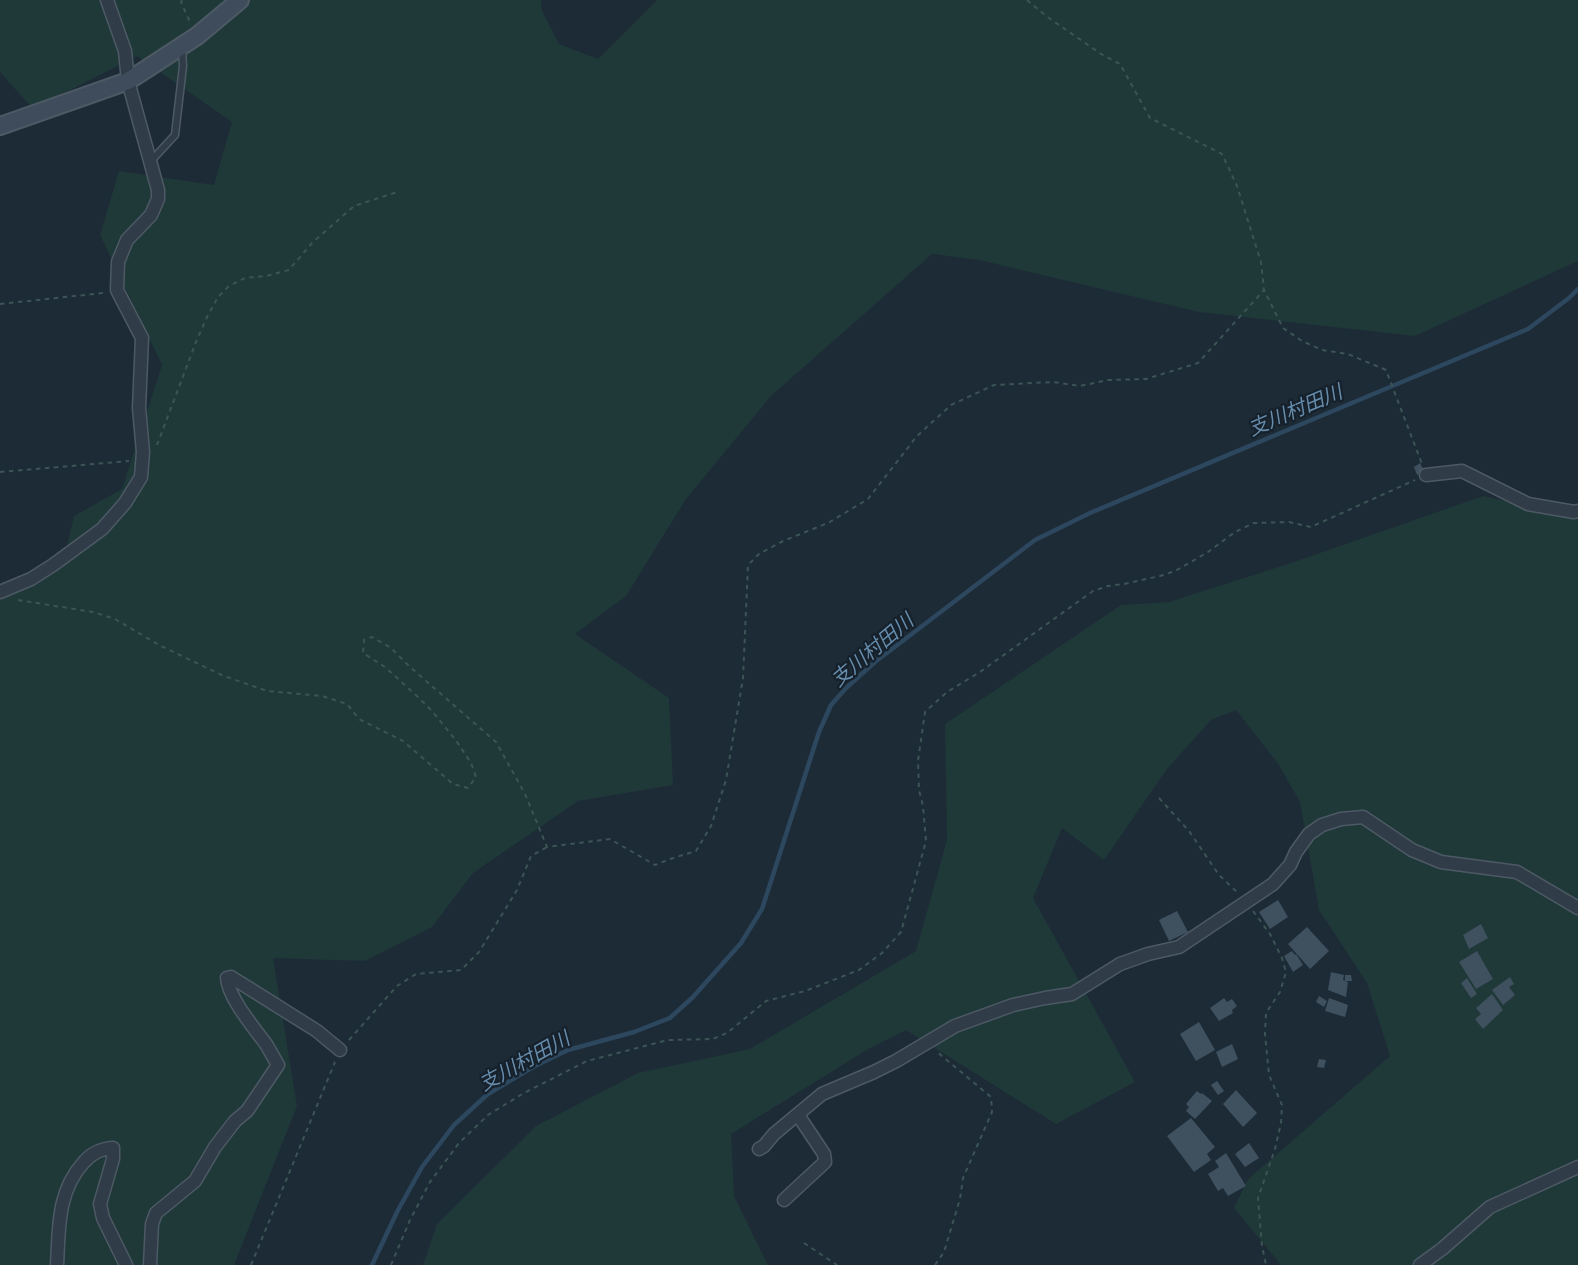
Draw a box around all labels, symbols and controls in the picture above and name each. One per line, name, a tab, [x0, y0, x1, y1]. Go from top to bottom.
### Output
water label: 支川村田川	[1244, 378, 1348, 442]
water label: 支川村田川	[825, 607, 920, 692]
water label: 支川村田川	[474, 1024, 576, 1097]

